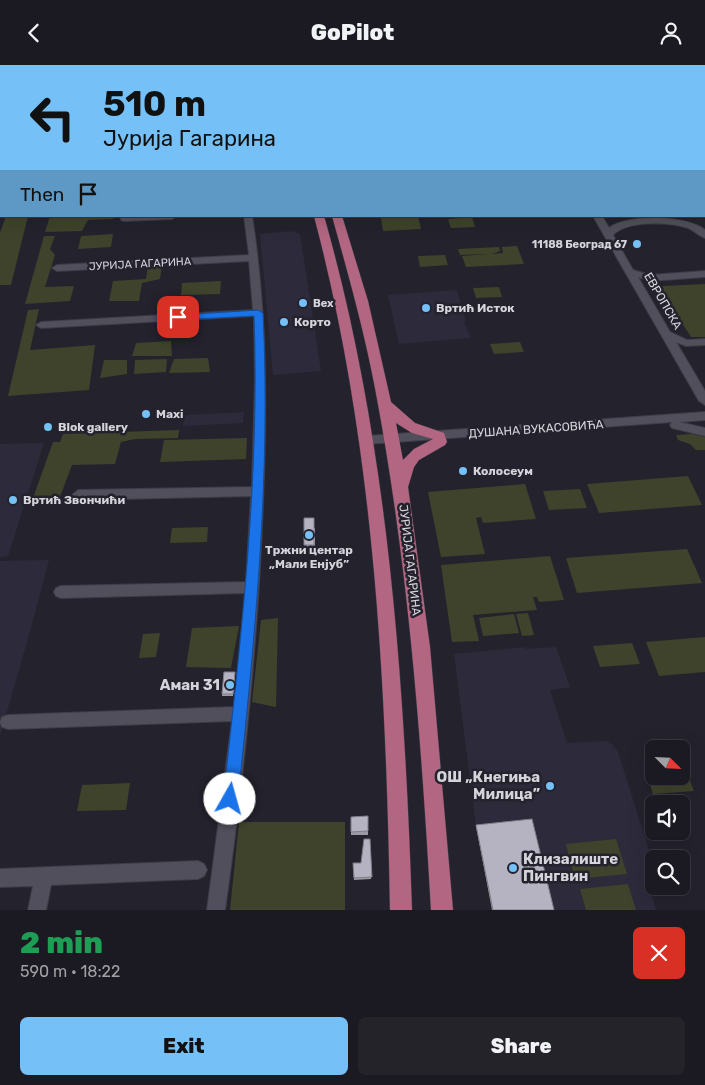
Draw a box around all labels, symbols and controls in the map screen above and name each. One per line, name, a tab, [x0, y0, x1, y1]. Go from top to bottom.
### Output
icon: back	[20, 19, 48, 47]
text: GoPilot	[311, 19, 394, 46]
icon: person	[657, 19, 685, 47]
text: 510 m	[103, 83, 206, 125]
icon: left	[20, 85, 85, 150]
text: Јурија Гагарина	[103, 125, 276, 152]
icon: arrive	[74, 180, 102, 208]
text: Then	[20, 183, 64, 206]
place label: 11188 Београд 67	[532, 238, 628, 251]
marker: 11188 Београд 67	[631, 238, 643, 250]
street label: ЈУРИЈА ГАГАРИНА	[89, 255, 192, 273]
street label: ЕВРОПСКА	[641, 270, 685, 332]
pin	[157, 296, 199, 338]
marker: Bex	[297, 297, 309, 309]
place label: Bex	[313, 297, 334, 310]
place label: Вртић Исток	[436, 301, 515, 315]
marker: Вртић Исток	[420, 302, 432, 314]
icon: arrive	[164, 303, 192, 331]
place label: Корто	[294, 315, 331, 329]
marker: Корто	[278, 316, 290, 328]
place label: Maxi	[156, 407, 184, 421]
marker: Maxi	[140, 408, 152, 420]
street label: ДУШАНА ВУКАСОВИЋА	[468, 417, 604, 441]
place label: Blok gallery	[58, 420, 128, 434]
marker: Blok gallery	[42, 421, 54, 433]
place label: Колосеум	[473, 464, 533, 478]
marker: Колосеум	[457, 465, 469, 477]
place label: Вртић Звончићи	[23, 493, 125, 507]
marker: Вртић Звончићи	[7, 494, 19, 506]
street label: ЈУРИЈА ГАГАРИНА	[396, 504, 424, 616]
marker: Тржни центар „Мали Енјуб”	[303, 529, 315, 541]
place label: Тржни центар „Мали Енјуб”	[265, 543, 353, 571]
place label: Аман 31	[160, 676, 220, 694]
marker: Аман 31	[224, 679, 236, 691]
north arrow	[645, 740, 690, 785]
map controls	[645, 740, 690, 895]
place label: ОШ „Кнегиња Милица”	[437, 768, 540, 803]
position arrow	[203, 772, 255, 824]
marker: ОШ „Кнегиња Милица”	[544, 780, 556, 792]
button: sound	[645, 795, 690, 840]
place label: Клизалиште Пингвин	[523, 850, 618, 885]
button: search	[645, 850, 690, 895]
marker: Клизалиште Пингвин	[507, 862, 519, 874]
text: 2 min	[20, 925, 103, 961]
button: close	[633, 927, 685, 979]
text: 590 m · 18:22	[20, 962, 120, 981]
button: Exit	[20, 1017, 348, 1075]
button: Share	[358, 1017, 685, 1075]

